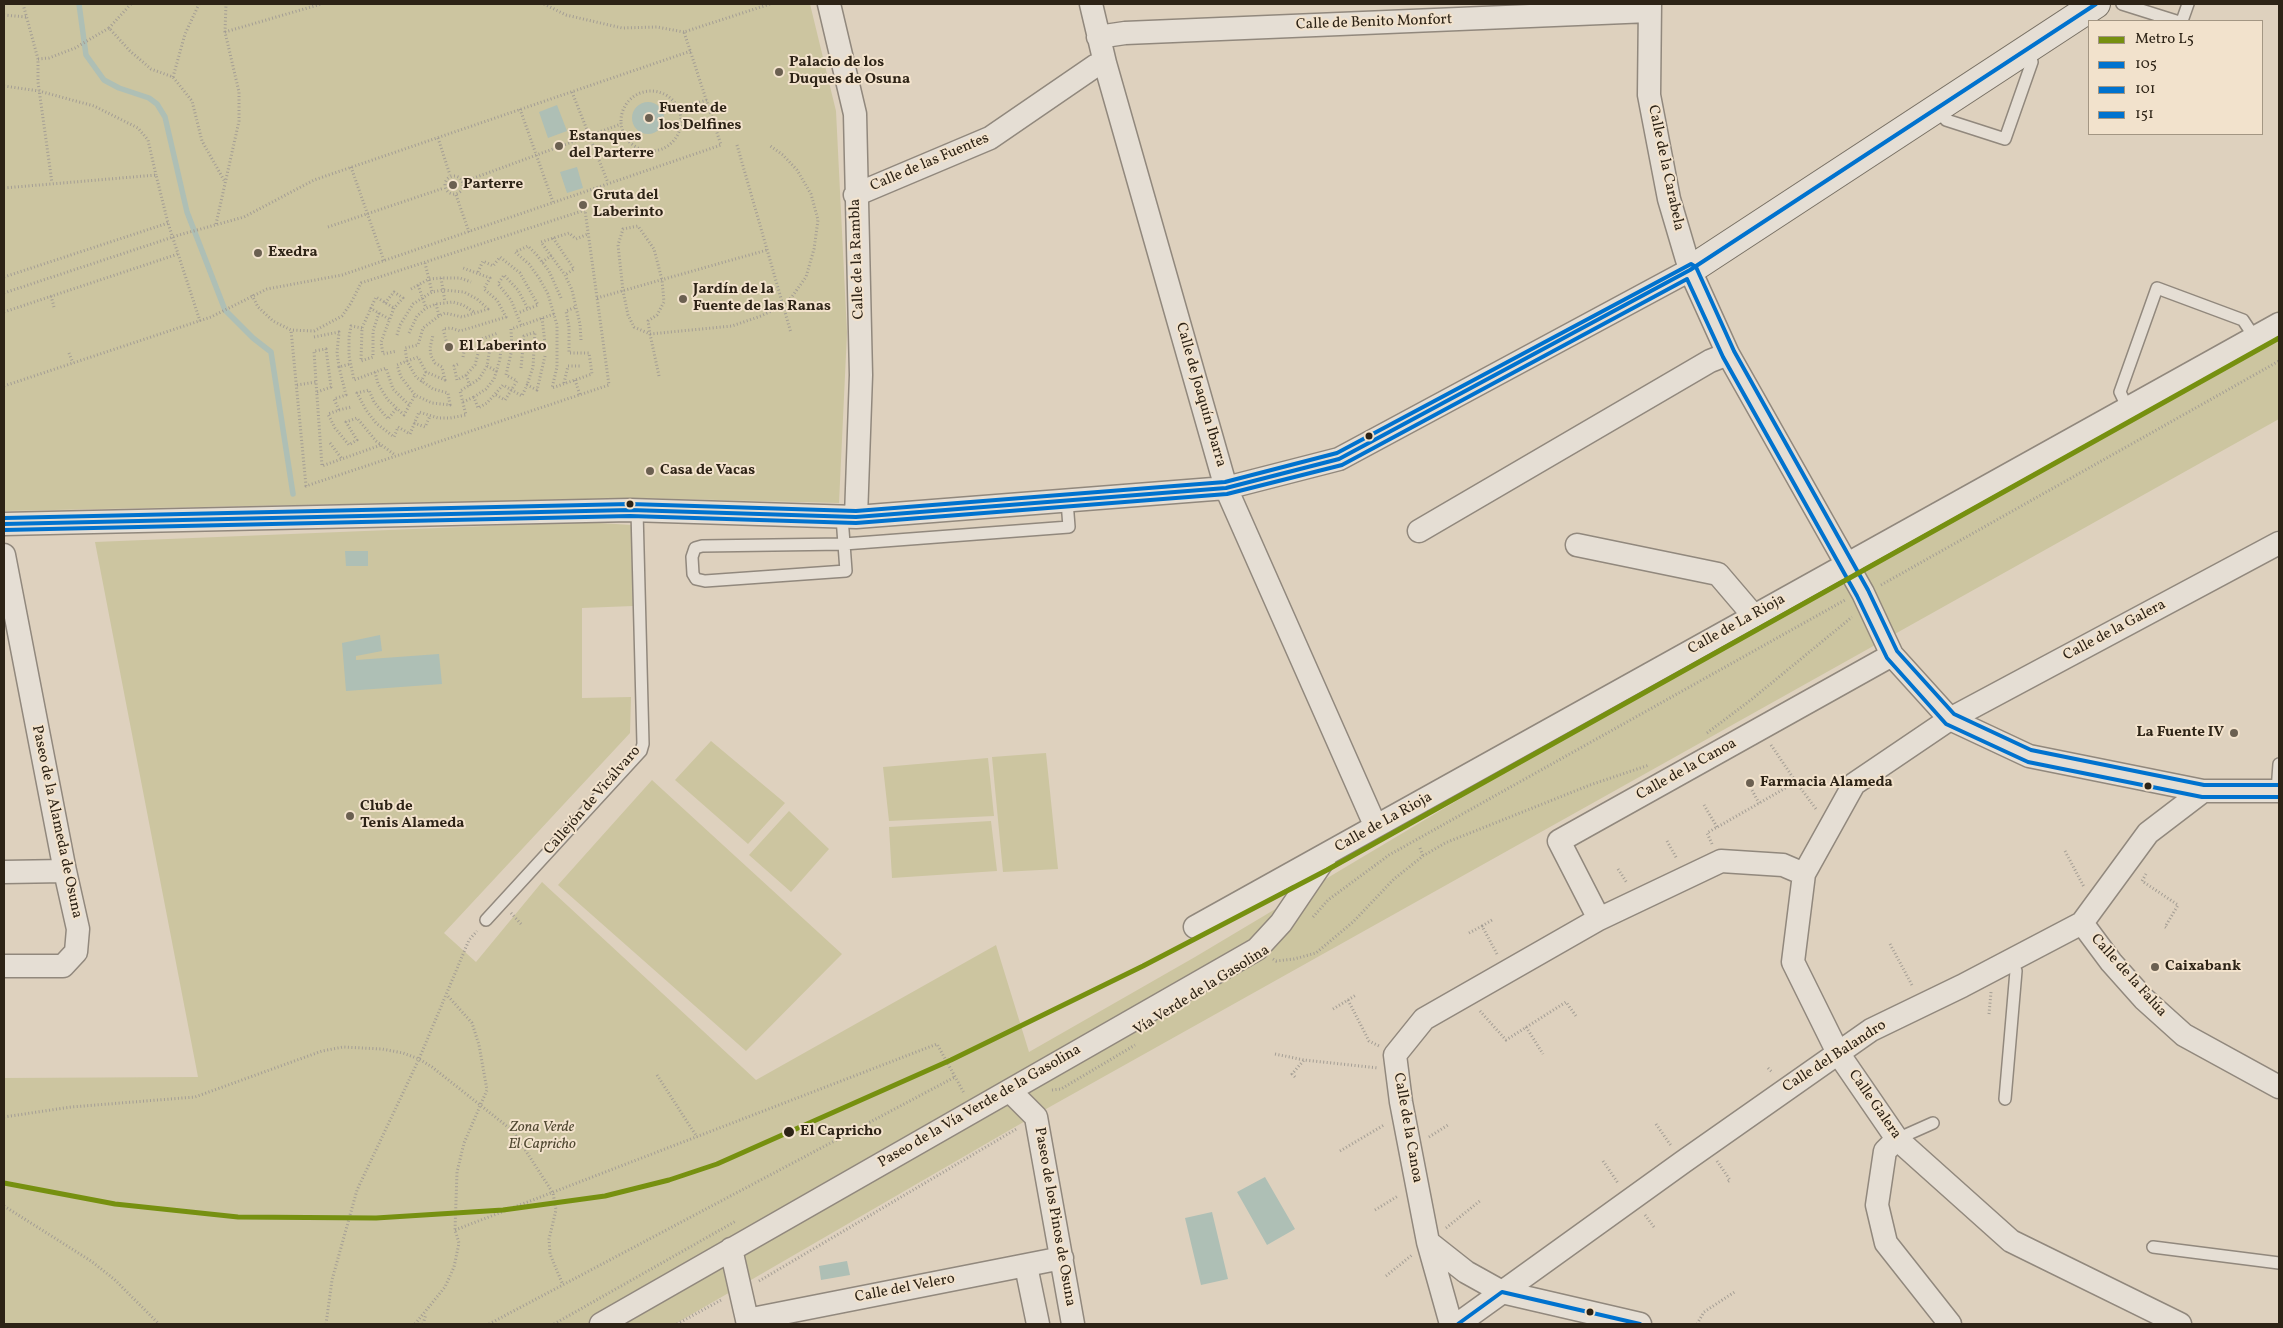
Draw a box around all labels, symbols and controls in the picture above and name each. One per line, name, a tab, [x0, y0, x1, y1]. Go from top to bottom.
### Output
street label: Calle de Benito Monfort	[1296, 11, 1452, 35]
legend	[2088, 20, 2263, 135]
text: Metro L5	[2135, 29, 2194, 50]
place label: Palacio de los Duques de Osuna	[789, 54, 910, 89]
text: 105	[2135, 54, 2157, 75]
marker: Palacio de los Duques de Osuna	[773, 66, 785, 78]
text: 101	[2135, 79, 2156, 100]
place label: Fuente de los Delfines	[659, 100, 741, 135]
street label: Calle de la Carabela	[1643, 103, 1687, 233]
text: 151	[2135, 104, 2154, 125]
marker: Fuente de los Delfines	[643, 112, 655, 124]
place label: Estanques del Parterre	[569, 128, 654, 163]
street label: Calle de las Fuentes	[868, 130, 992, 196]
marker: Estanques del Parterre	[553, 140, 565, 152]
place label: Parterre	[463, 176, 523, 194]
marker: Parterre	[447, 179, 459, 191]
place label: Gruta del Laberinto	[593, 187, 663, 222]
street label: Calle de la Rambla	[847, 198, 869, 320]
marker: Gruta del Laberinto	[577, 199, 589, 211]
place label: Exedra	[268, 244, 318, 262]
marker: Exedra	[252, 247, 264, 259]
place label: Jardín de la Fuente de las Ranas	[693, 281, 831, 316]
marker: Jardín de la Fuente de las Ranas	[677, 293, 689, 305]
street label: Calle de Joaquín Ibarra	[1171, 321, 1229, 469]
place label: El Laberinto	[459, 338, 547, 356]
marker: El Laberinto	[443, 341, 455, 353]
unlabelled marker	[1364, 431, 1374, 441]
place label: Casa de Vacas	[660, 462, 755, 480]
marker: Casa de Vacas	[644, 465, 656, 477]
unlabelled marker	[625, 499, 635, 509]
street label: Calle de La Rioja	[1685, 591, 1789, 659]
street label: Calle de la Galera	[2061, 596, 2169, 666]
street label: Paseo de la Alameda de Osuna	[27, 724, 85, 920]
place label: La Fuente IV	[2136, 724, 2224, 742]
marker: La Fuente IV	[2228, 727, 2240, 739]
street label: Calle de la Canoa	[1634, 735, 1740, 805]
street label: Callejón de Vicálvaro	[541, 743, 645, 859]
place label: Farmacia Alameda	[1760, 774, 1893, 792]
marker: Farmacia Alameda	[1744, 777, 1756, 789]
unlabelled marker	[2143, 781, 2153, 791]
street label: Calle de La Rioja	[1332, 789, 1436, 857]
place label: Club de Tenis Alameda	[360, 798, 465, 833]
marker: Club de Tenis Alameda	[344, 810, 356, 822]
street label: Calle de la Falúa	[2086, 931, 2170, 1021]
street label: Vía Verde de la Gasolina	[1131, 942, 1273, 1040]
place label: Caixabank	[2165, 958, 2241, 976]
marker: Caixabank	[2149, 961, 2161, 973]
street label: Calle del Balandro	[1780, 1017, 1890, 1097]
street label: Paseo de la Vía Verde de la Gasolina	[875, 1041, 1085, 1173]
street label: Calle Galera	[1844, 1067, 1904, 1143]
street label: Calle de la Canoa	[1388, 1072, 1426, 1184]
park label: Zona Verde El Capricho	[508, 1119, 576, 1154]
place label: El Capricho	[800, 1123, 882, 1141]
marker: El Capricho	[782, 1125, 796, 1139]
street label: Paseo de los Pinos de Osuna	[1029, 1126, 1079, 1308]
street label: Calle del Velero	[854, 1271, 956, 1307]
unlabelled marker	[1585, 1307, 1595, 1317]

